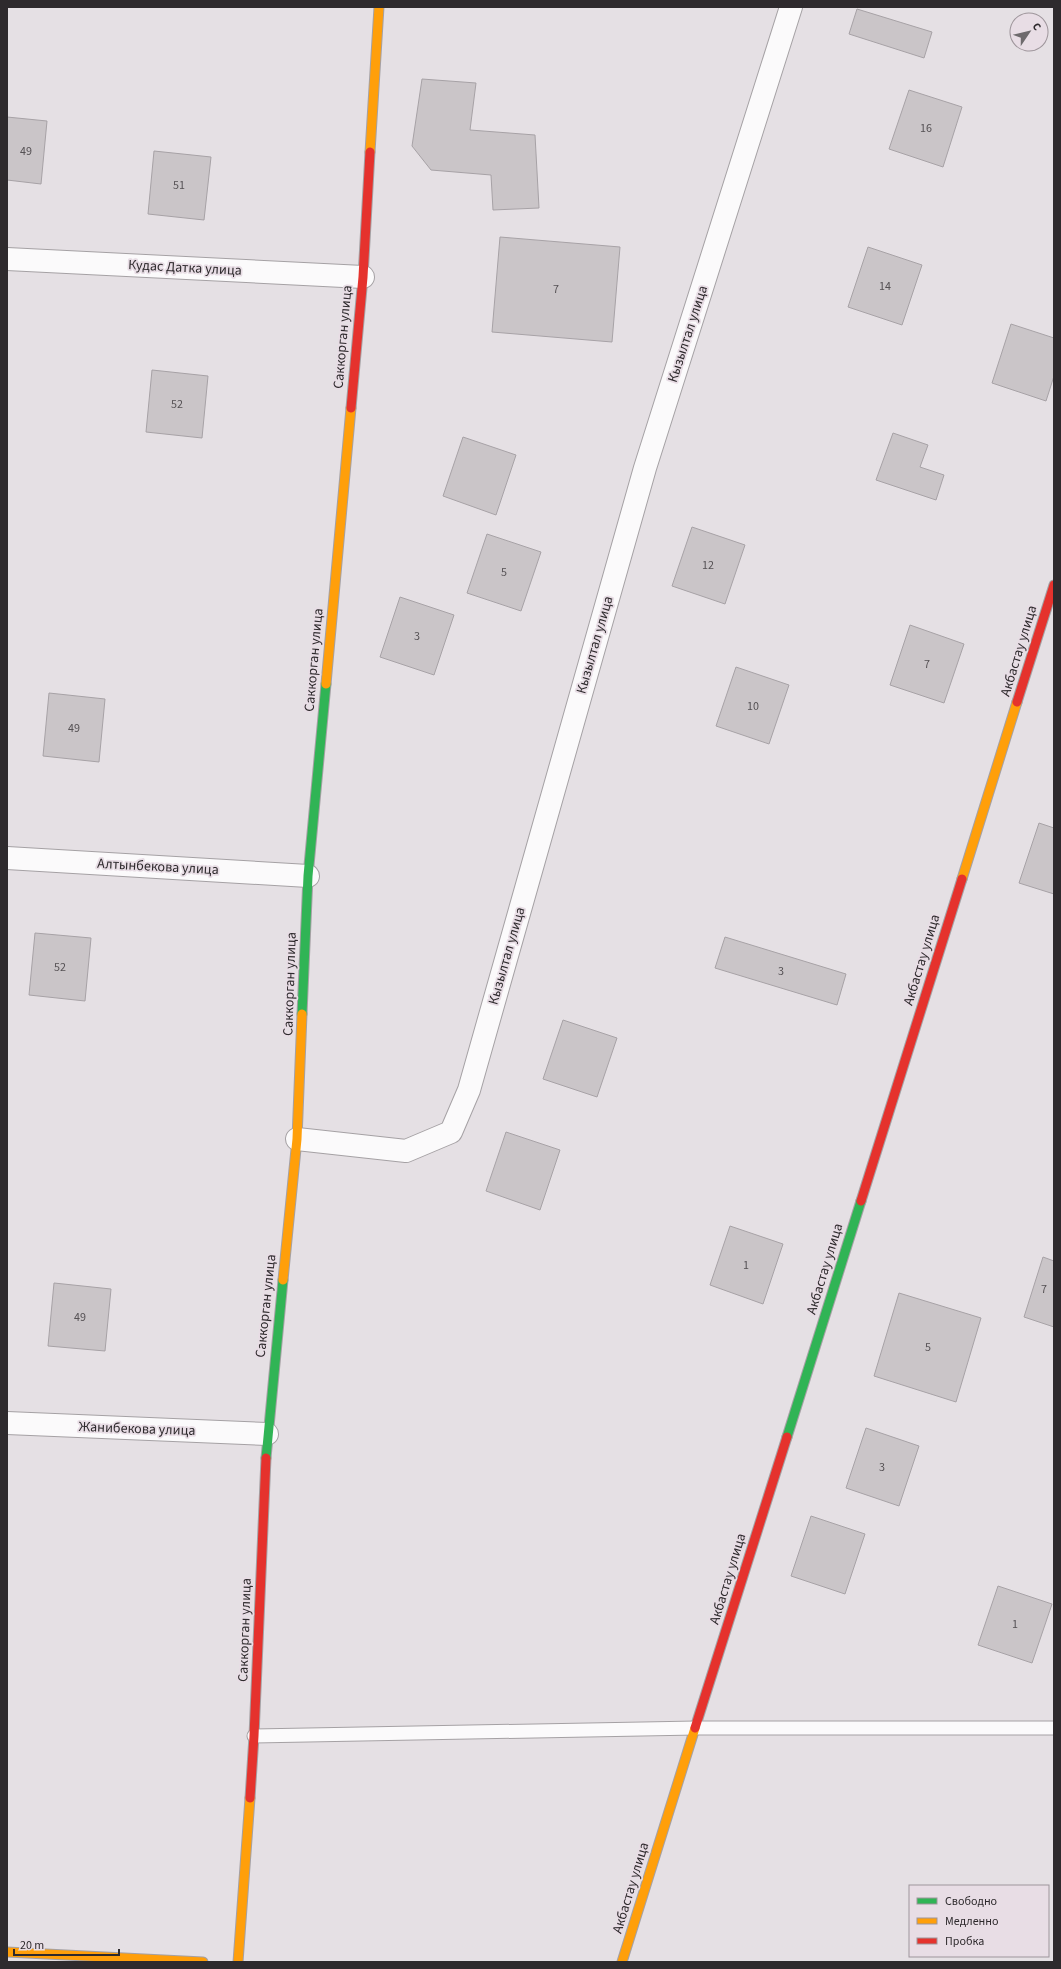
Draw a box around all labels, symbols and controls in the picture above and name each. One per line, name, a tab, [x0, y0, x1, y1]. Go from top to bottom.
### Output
north arrow	[1009, 12, 1049, 52]
text: С	[1029, 20, 1045, 34]
house number: 16	[920, 120, 932, 137]
house number: 49	[20, 143, 32, 160]
house number: 51	[173, 177, 185, 194]
street label: Кудас Датка улица	[128, 255, 242, 281]
house number: 14	[879, 278, 891, 295]
house number: 7	[553, 281, 559, 298]
street label: Кызылтал улица	[663, 283, 713, 385]
street label: Саккорган улица	[329, 284, 357, 390]
house number: 52	[171, 396, 183, 413]
house number: 12	[702, 557, 714, 574]
house number: 5	[501, 564, 507, 581]
street label: Кызылтал улица	[571, 594, 619, 696]
street label: Акбастау улица	[996, 603, 1042, 699]
street label: Саккорган улица	[300, 607, 328, 713]
house number: 3	[414, 628, 420, 645]
house number: 7	[924, 656, 930, 673]
house number: 10	[747, 698, 759, 715]
house number: 49	[68, 720, 80, 737]
street label: Алтынбекова улица	[97, 854, 219, 880]
street label: Кызылтал улица	[483, 905, 531, 1007]
street label: Акбастау улица	[899, 912, 945, 1008]
street label: Саккорган улица	[278, 932, 302, 1036]
house number: 52	[54, 959, 66, 976]
house number: 3	[778, 963, 784, 980]
street label: Акбастау улица	[802, 1221, 848, 1317]
street label: Саккорган улица	[251, 1253, 281, 1359]
house number: 1	[743, 1257, 749, 1274]
house number: 7	[1041, 1281, 1047, 1298]
house number: 49	[74, 1309, 86, 1326]
house number: 5	[925, 1339, 931, 1356]
street label: Жанибекова улица	[78, 1417, 196, 1441]
house number: 3	[879, 1459, 885, 1476]
street label: Акбастау улица	[705, 1531, 751, 1627]
street label: Саккорган улица	[233, 1578, 257, 1682]
house number: 1	[1012, 1616, 1018, 1633]
street label: Акбастау улица	[608, 1840, 654, 1936]
legend	[909, 1885, 1049, 1957]
text: Свободно	[945, 1893, 997, 1910]
text: Медленно	[945, 1913, 999, 1930]
scale bar	[14, 1931, 119, 1957]
text: Пробка	[945, 1933, 984, 1950]
text: 20 m	[20, 1937, 44, 1954]

